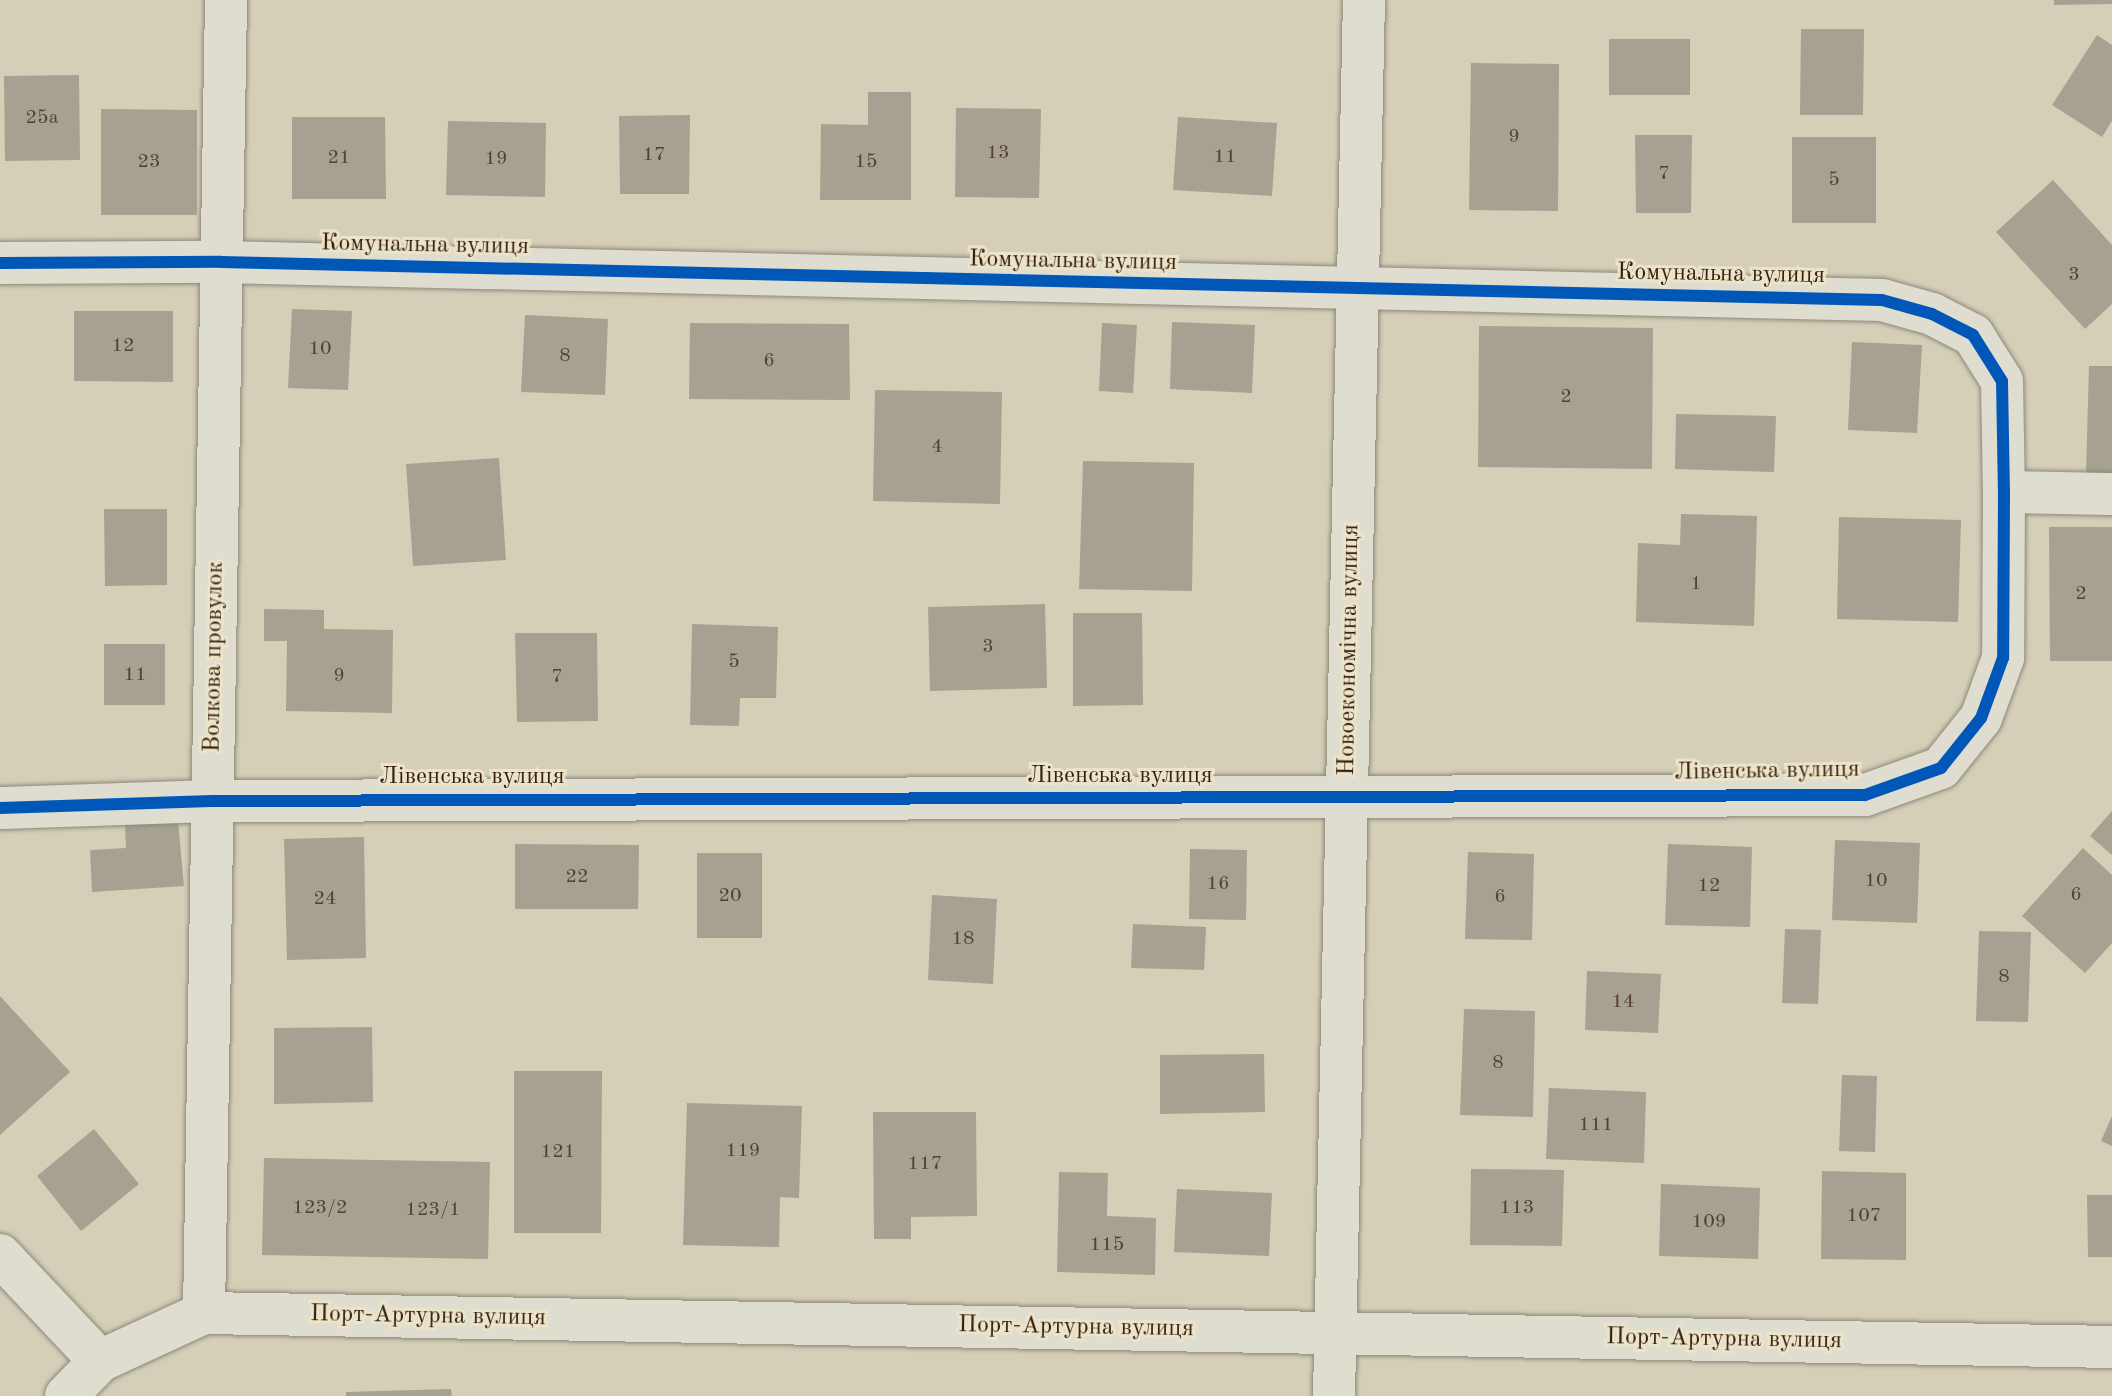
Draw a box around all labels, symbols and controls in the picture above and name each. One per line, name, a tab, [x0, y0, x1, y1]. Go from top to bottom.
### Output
house number: 25а	[25, 106, 59, 130]
house number: 9	[1508, 125, 1520, 149]
house number: 13	[986, 141, 1010, 165]
house number: 17	[642, 143, 666, 167]
house number: 11	[1213, 145, 1237, 169]
house number: 21	[327, 146, 351, 170]
house number: 19	[484, 147, 508, 171]
house number: 23	[137, 150, 161, 174]
house number: 15	[854, 150, 878, 174]
house number: 7	[1658, 162, 1670, 186]
house number: 5	[1828, 168, 1840, 192]
street label: Комунальна вулиця	[321, 230, 529, 262]
street label: Комунальна вулиця	[969, 246, 1177, 278]
street label: Комунальна вулиця	[1617, 259, 1825, 291]
house number: 3	[2068, 263, 2080, 287]
house number: 12	[111, 334, 135, 358]
house number: 10	[308, 337, 332, 361]
house number: 8	[559, 344, 571, 368]
house number: 6	[763, 349, 775, 373]
house number: 2	[1560, 385, 1572, 409]
house number: 4	[931, 435, 943, 459]
street label: Новоекономічна вулиця	[1333, 524, 1367, 776]
street label: Волкова провулок	[199, 561, 231, 753]
house number: 1	[1690, 572, 1702, 596]
house number: 2	[2075, 582, 2087, 606]
house number: 3	[982, 635, 994, 659]
house number: 5	[728, 650, 740, 674]
house number: 11	[123, 663, 147, 687]
house number: 9	[333, 664, 345, 688]
house number: 7	[551, 665, 563, 689]
street label: Лівенська вулиця	[1674, 756, 1860, 788]
street label: Лівенська вулиця	[1027, 763, 1213, 791]
street label: Лівенська вулиця	[379, 764, 565, 792]
house number: 22	[565, 865, 589, 889]
house number: 10	[1864, 869, 1888, 893]
house number: 16	[1206, 872, 1230, 896]
house number: 12	[1697, 874, 1721, 898]
house number: 6	[2070, 883, 2082, 907]
house number: 20	[718, 884, 742, 908]
house number: 6	[1494, 885, 1506, 909]
house number: 24	[313, 887, 337, 911]
house number: 18	[951, 927, 975, 951]
house number: 8	[1998, 965, 2010, 989]
house number: 14	[1611, 990, 1635, 1014]
house number: 8	[1492, 1051, 1504, 1075]
house number: 111	[1579, 1113, 1613, 1137]
house number: 119	[726, 1139, 760, 1163]
house number: 121	[541, 1140, 575, 1164]
house number: 117	[908, 1152, 942, 1176]
house number: 123/2	[292, 1196, 348, 1220]
house number: 113	[1500, 1196, 1534, 1220]
house number: 123/1	[405, 1198, 461, 1222]
house number: 107	[1847, 1204, 1881, 1228]
house number: 109	[1692, 1210, 1726, 1234]
house number: 115	[1090, 1233, 1124, 1257]
street label: Порт-Артурна вулиця	[310, 1301, 546, 1333]
street label: Порт-Артурна вулиця	[958, 1312, 1194, 1344]
street label: Порт-Артурна вулиця	[1606, 1324, 1842, 1356]

